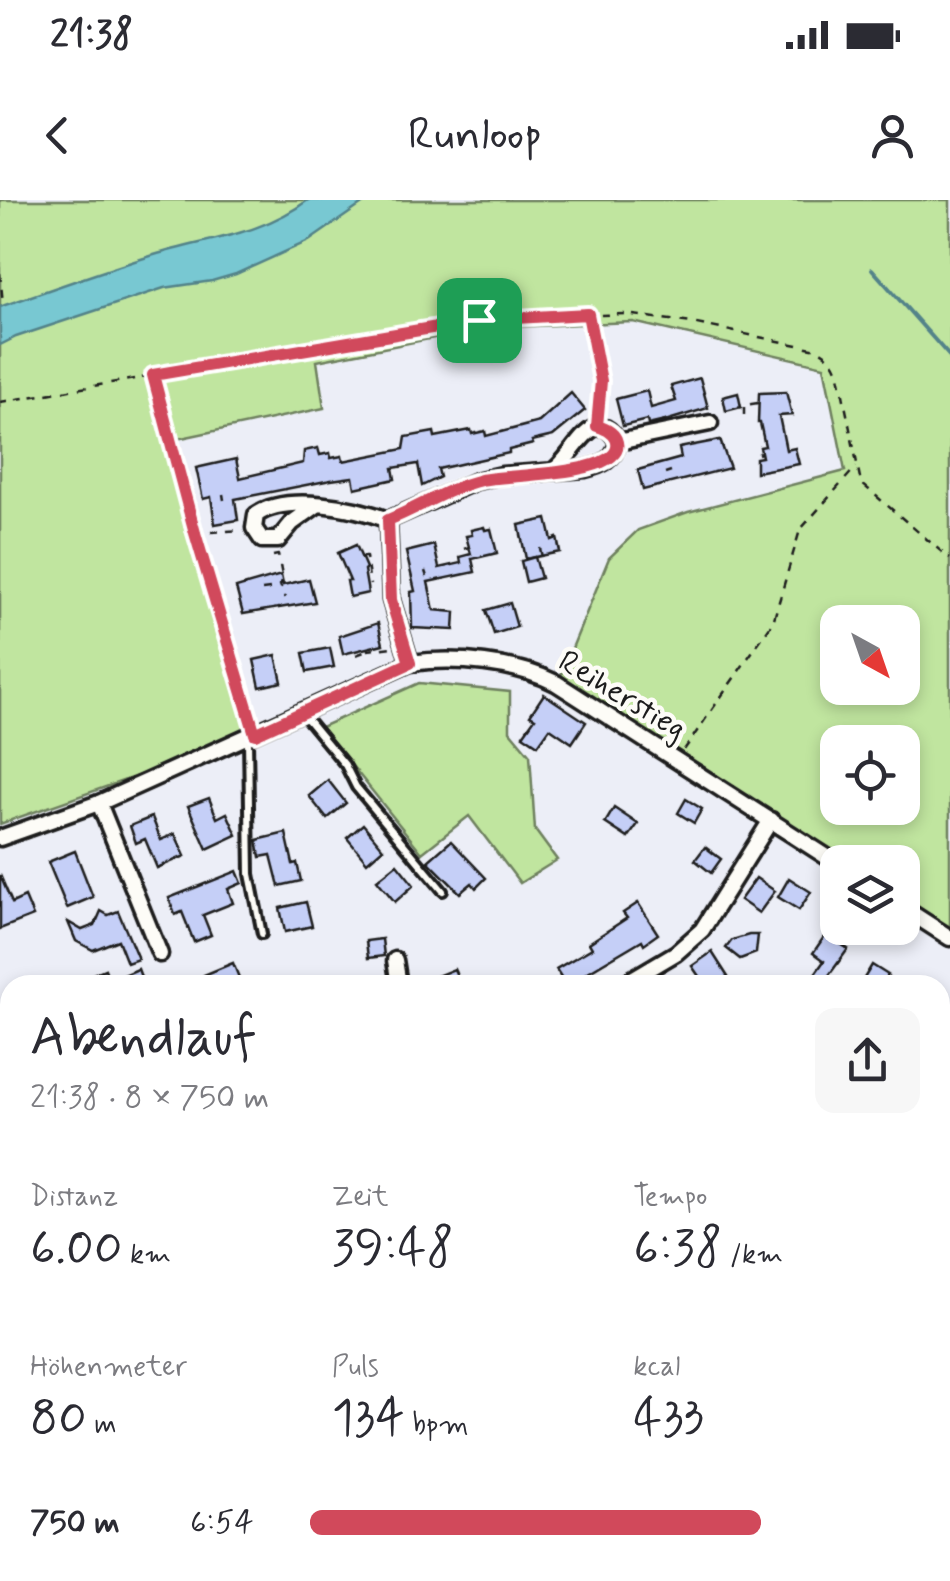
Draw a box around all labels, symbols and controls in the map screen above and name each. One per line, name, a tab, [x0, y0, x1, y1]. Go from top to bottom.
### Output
text: 21:38	[50, 11, 133, 60]
text: Runloop	[408, 106, 542, 165]
icon: back	[30, 108, 85, 163]
icon: person	[865, 108, 920, 163]
pin	[437, 278, 522, 363]
icon: arrive	[452, 293, 507, 348]
north arrow	[820, 605, 920, 705]
map controls	[820, 605, 920, 945]
street label: Reiherstieg	[550, 641, 694, 750]
button: locate	[820, 725, 920, 825]
button: layers	[820, 845, 920, 945]
text: Abendlauf	[30, 1003, 257, 1075]
button: share	[815, 1008, 920, 1113]
text: 21:38 · 8 × 750 m	[30, 1077, 269, 1119]
text: Distanz	[30, 1179, 118, 1216]
text: Zeit	[332, 1179, 389, 1216]
text: Tempo	[633, 1179, 707, 1216]
text: 6.00	[30, 1216, 123, 1282]
text: 39:48	[332, 1216, 454, 1282]
text: 6:38	[633, 1216, 722, 1282]
text: km	[123, 1237, 171, 1274]
text: /km	[722, 1237, 783, 1274]
text: Höhenmeter	[30, 1349, 187, 1386]
text: Puls	[332, 1349, 379, 1386]
text: kcal	[633, 1349, 680, 1386]
text: 80	[30, 1386, 87, 1452]
text: 134	[332, 1386, 405, 1452]
text: 433	[633, 1386, 704, 1452]
text: m	[87, 1407, 117, 1444]
text: bpm	[405, 1407, 469, 1444]
text: 750 m	[30, 1502, 120, 1544]
text: 6:54	[190, 1502, 254, 1544]

